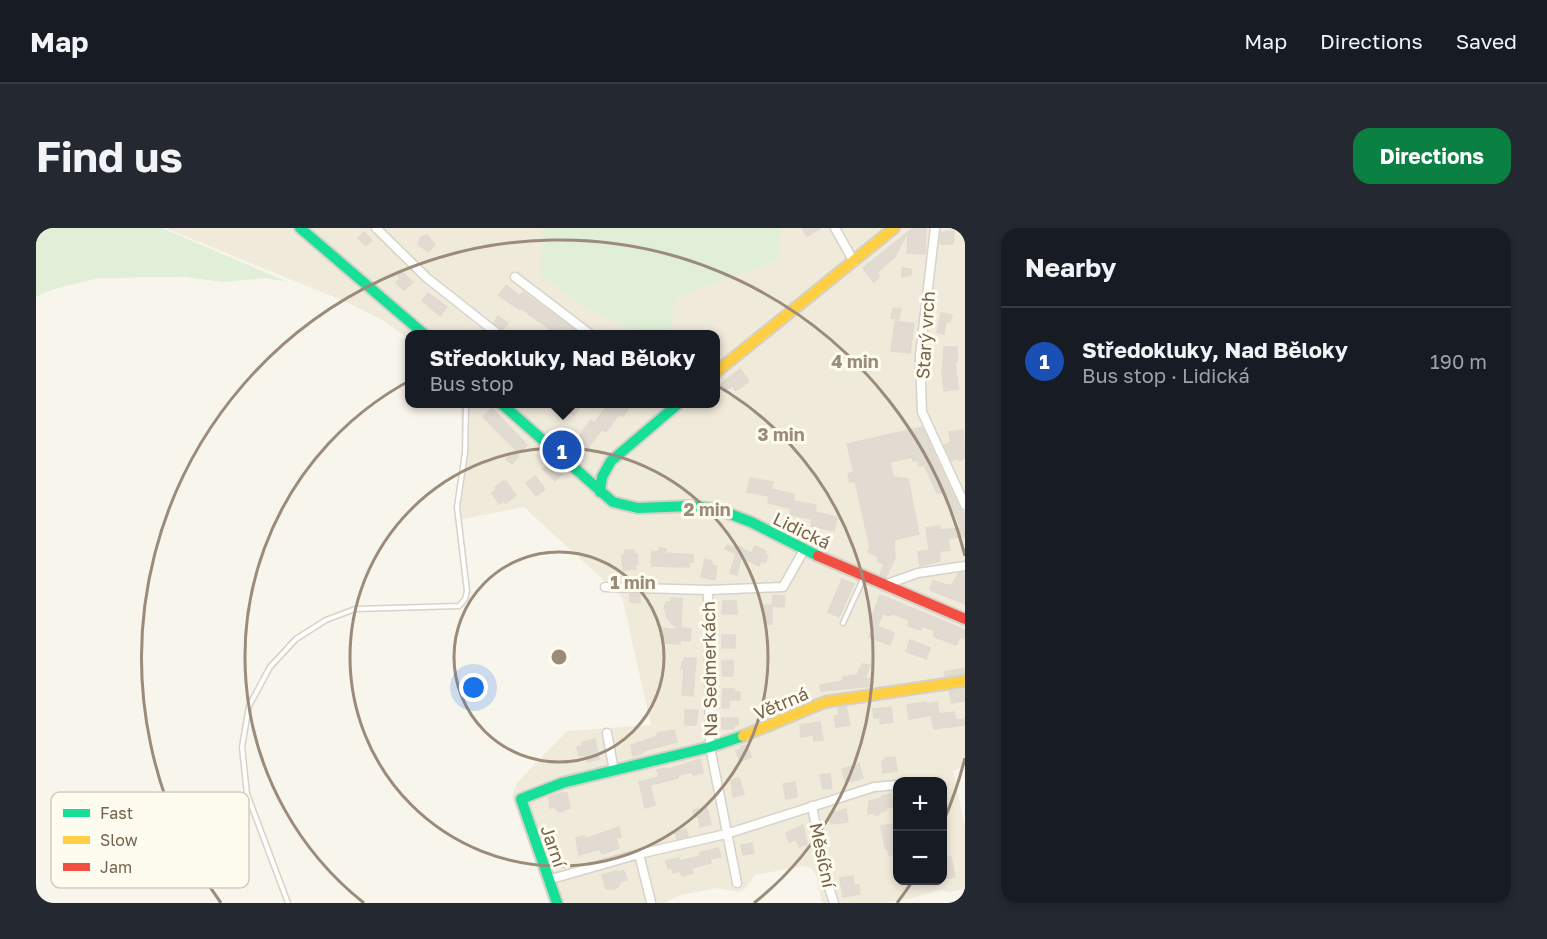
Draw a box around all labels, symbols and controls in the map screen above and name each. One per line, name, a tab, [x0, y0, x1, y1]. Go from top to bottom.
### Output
text: Map	[30, 25, 88, 58]
text: Map	[1244, 28, 1287, 54]
text: Directions	[1320, 28, 1423, 54]
text: Saved	[1456, 28, 1517, 54]
button: Directions	[1353, 128, 1511, 184]
text: Find us	[36, 131, 183, 181]
text: Nearby	[1025, 252, 1116, 283]
street label: Starý vrch	[911, 290, 939, 380]
popup	[405, 330, 720, 408]
text: Středokluky, Nad Běloky	[1082, 336, 1348, 363]
text: Středokluky, Nad Běloky	[429, 344, 696, 371]
text: 1	[1039, 349, 1050, 373]
text: 190 m	[1430, 349, 1487, 373]
text: 4 min	[831, 350, 879, 372]
text: Bus stop · Lidická	[1082, 363, 1250, 387]
text: Bus stop	[429, 371, 513, 395]
text: 3 min	[757, 423, 805, 445]
pin: 1	[542, 428, 582, 472]
text: 2 min	[683, 498, 731, 520]
street label: Lidická	[770, 507, 834, 553]
text: 1 min	[610, 571, 656, 593]
street label: Na Sedmerkách	[697, 601, 721, 737]
centre of rings	[549, 647, 569, 667]
your location	[459, 673, 488, 702]
street label: Větrná	[751, 682, 811, 724]
map controls	[893, 777, 947, 885]
button: +	[893, 777, 947, 831]
legend	[51, 792, 249, 888]
text: Fast	[100, 803, 133, 823]
street label: Měsíční	[805, 820, 841, 891]
street label: Jarní	[537, 822, 572, 871]
text: Slow	[100, 830, 138, 850]
button: −	[893, 831, 947, 885]
text: Jam	[100, 857, 132, 877]

